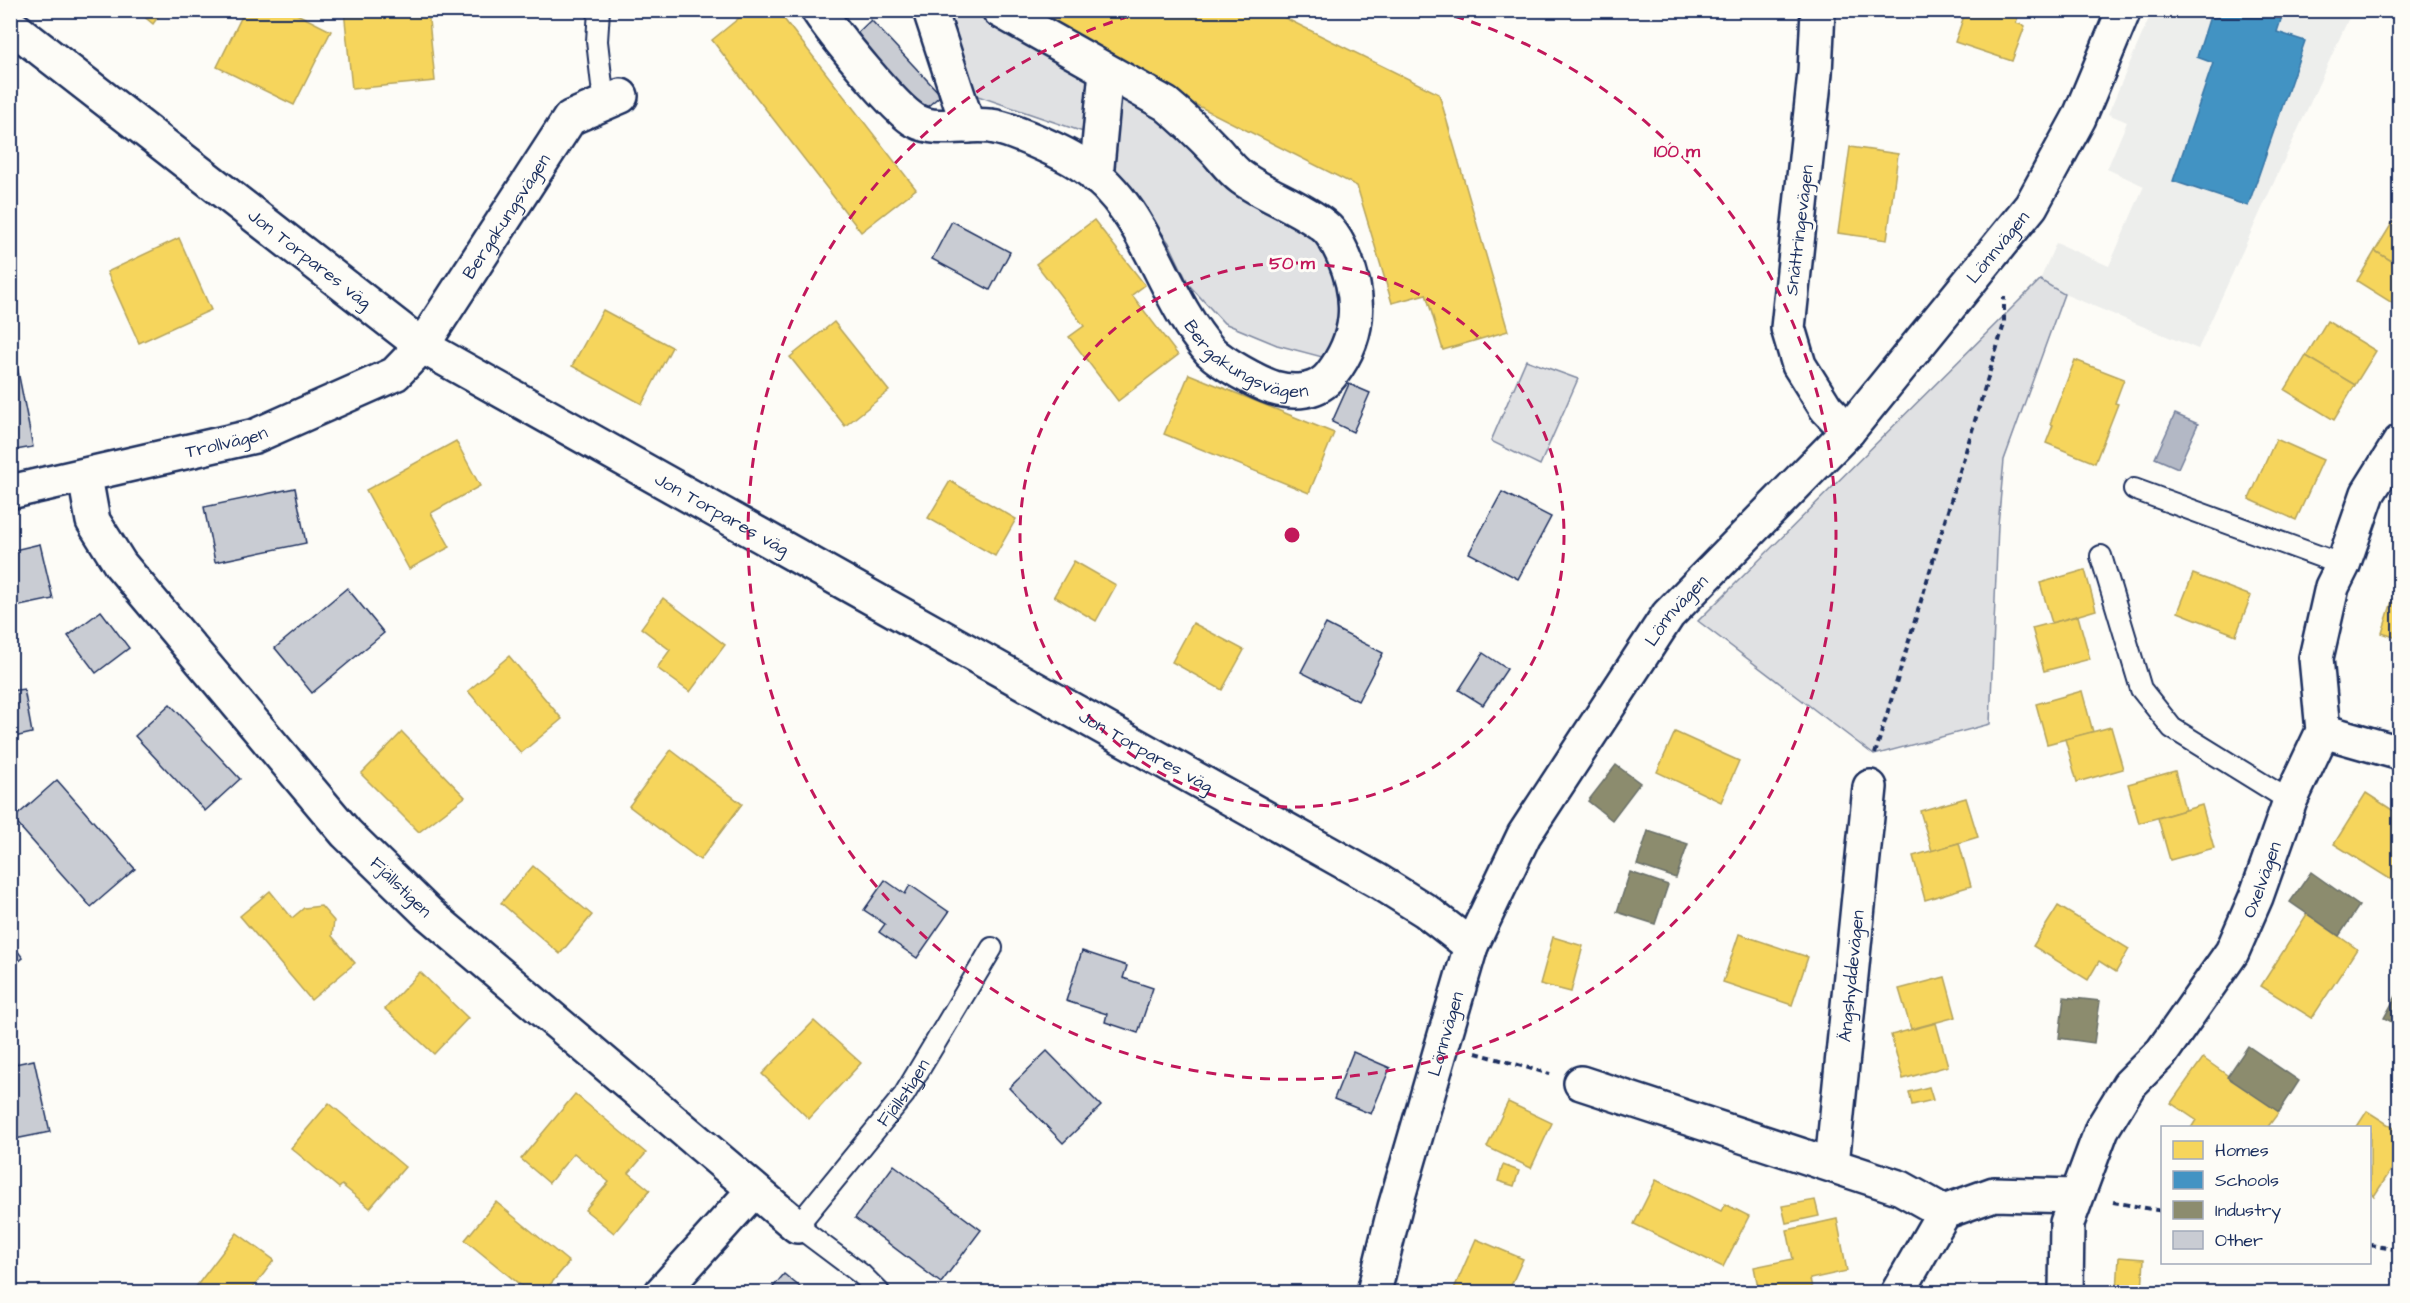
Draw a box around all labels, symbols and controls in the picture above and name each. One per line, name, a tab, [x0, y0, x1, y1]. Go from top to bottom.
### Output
text: 100 m	[1654, 139, 1701, 164]
street label: Bergakungsvägen	[457, 149, 557, 284]
street label: Snättringevägen	[1779, 163, 1821, 297]
street label: Jon Torpares väg	[243, 203, 376, 316]
street label: Lönnvägen	[1961, 206, 2035, 289]
text: 50 m	[1269, 251, 1316, 276]
street label: Bergakungsvägen	[1178, 315, 1310, 405]
street label: Trollvägen	[183, 420, 272, 465]
street label: Jon Torpares väg	[650, 467, 793, 563]
centre of rings	[1282, 525, 1302, 545]
street label: Lönnvägen	[1639, 569, 1714, 651]
street label: Jon Torpares väg	[1074, 704, 1217, 800]
street label: Oxelvägen	[2236, 838, 2288, 922]
street label: Fjällstigen	[364, 851, 437, 923]
street label: Ängshyddevägen	[1832, 909, 1871, 1043]
street label: Lönnvägen	[1422, 989, 1470, 1079]
street label: Fjällstigen	[871, 1054, 936, 1132]
legend	[2161, 1126, 2371, 1264]
text: Homes	[2215, 1138, 2269, 1163]
text: Schools	[2215, 1168, 2279, 1193]
text: Industry	[2215, 1198, 2281, 1224]
text: Other	[2215, 1228, 2263, 1253]

